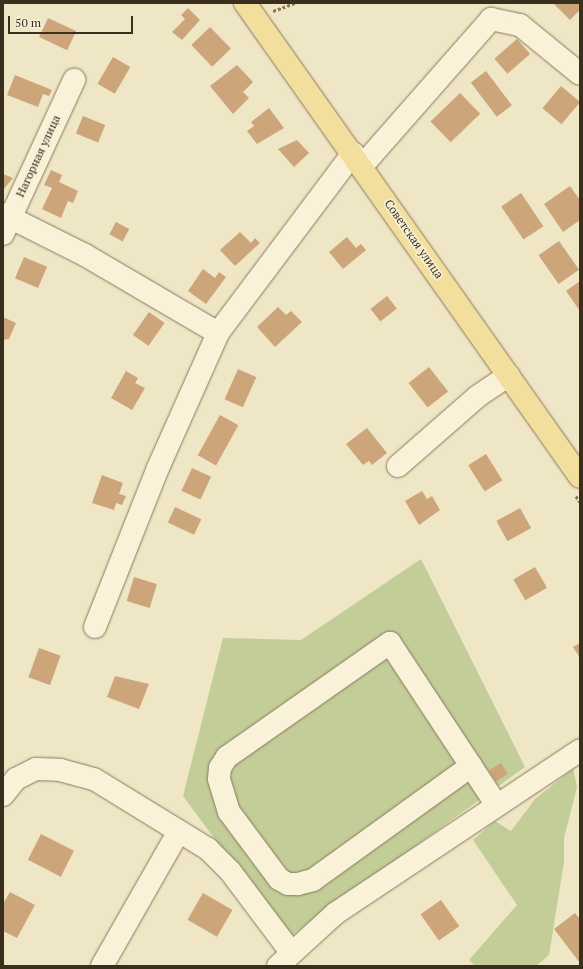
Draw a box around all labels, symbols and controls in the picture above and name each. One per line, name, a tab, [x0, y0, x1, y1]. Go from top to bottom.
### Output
scale bar	[10, 8, 135, 34]
text: 50 m	[15, 15, 41, 30]
street label: Нагорная улица	[13, 113, 63, 199]
street label: Советская улица	[381, 197, 447, 281]

